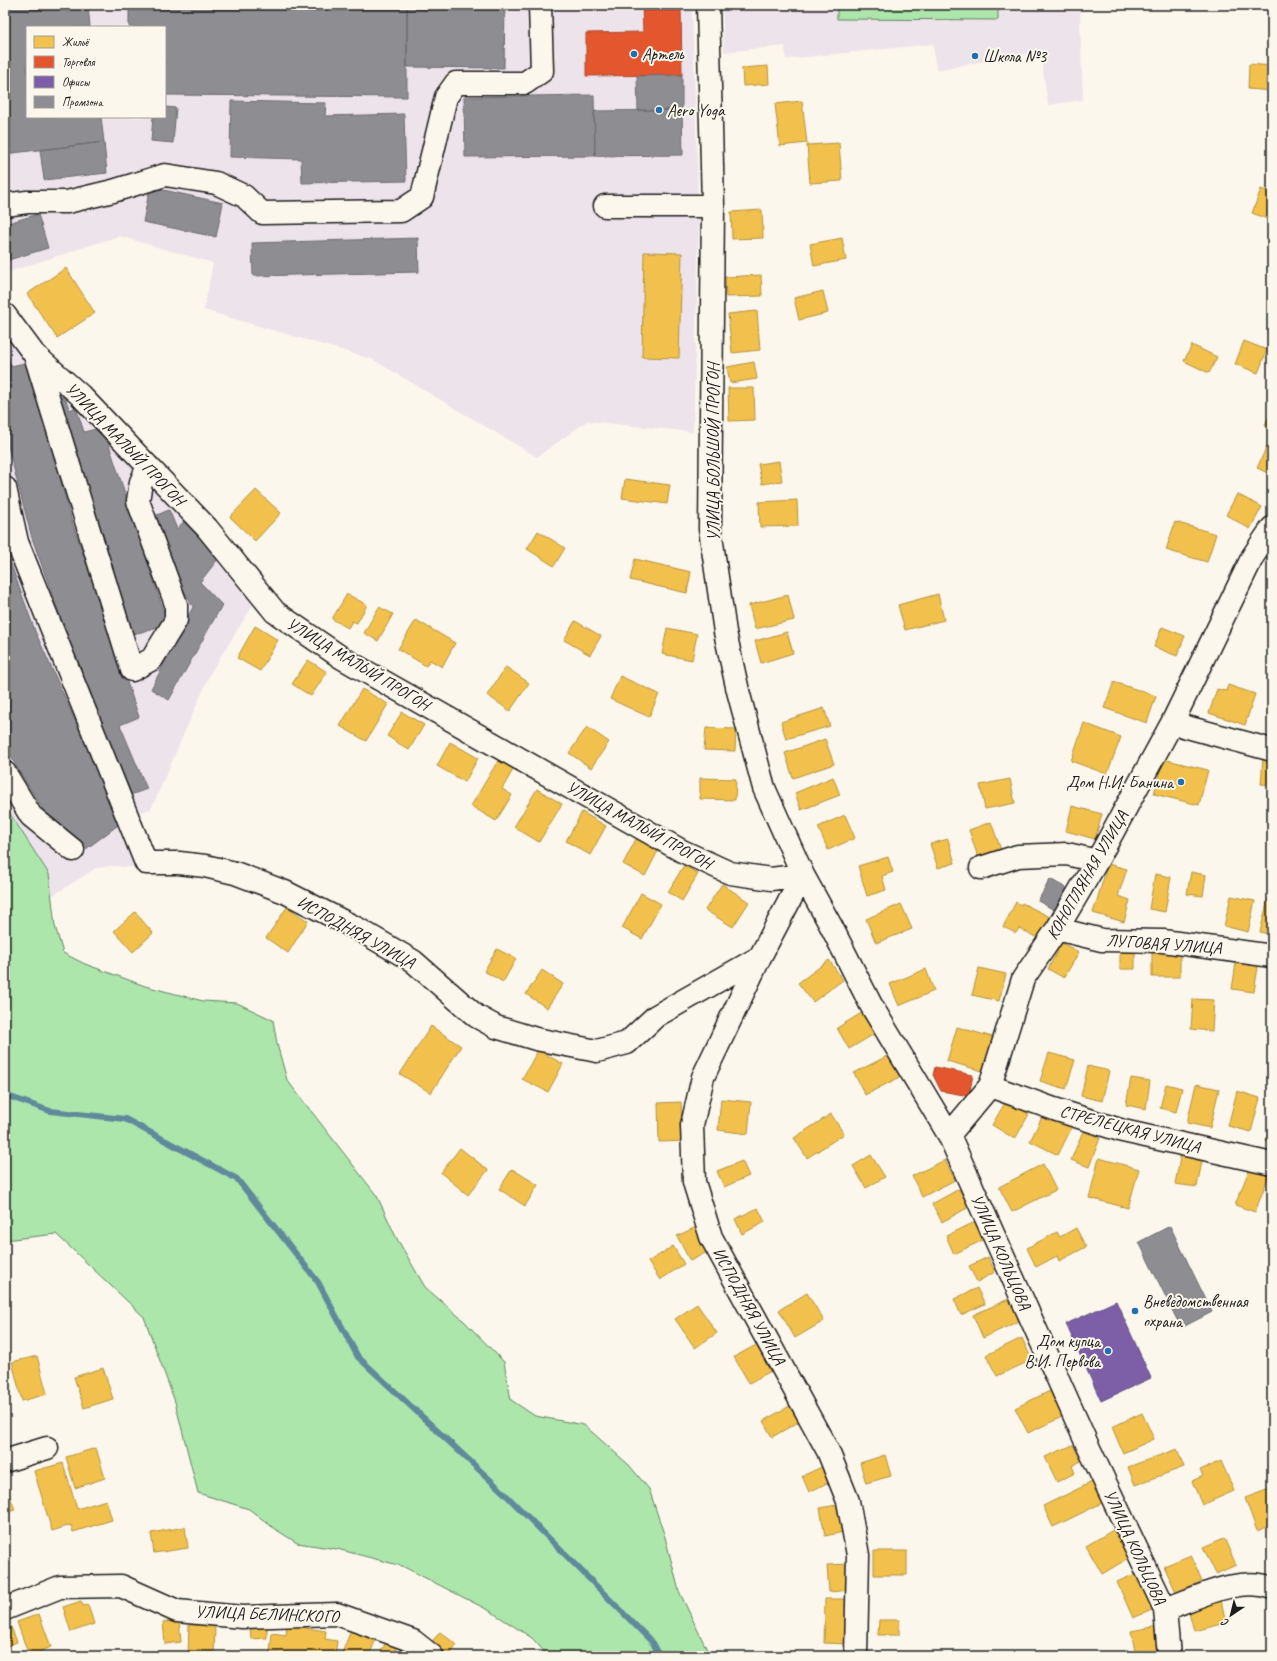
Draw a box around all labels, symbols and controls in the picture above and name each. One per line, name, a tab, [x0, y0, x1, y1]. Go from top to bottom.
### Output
legend	[26, 26, 166, 118]
text: Жильё	[62, 34, 90, 50]
place label: Артель	[642, 44, 685, 65]
place label: Школа №3	[983, 46, 1048, 67]
marker: Артель	[629, 49, 639, 59]
marker: Школа №3	[970, 51, 980, 61]
text: Торговля	[62, 54, 95, 70]
text: Офисы	[62, 74, 91, 90]
text: Промзона	[62, 94, 104, 110]
place label: Aero Yoga	[667, 100, 726, 121]
marker: Aero Yoga	[654, 105, 664, 115]
street label: УЛИЦА БОЛЬШОЙ ПРОГОН	[703, 360, 724, 541]
street label: УЛИЦА МАЛЫЙ ПРОГОН	[61, 378, 191, 512]
street label: УЛИЦА МАЛЫЙ ПРОГОН	[283, 613, 436, 717]
place label: Дом Н.И. Банина	[1066, 772, 1175, 793]
street label: УЛИЦА МАЛЫЙ ПРОГОН	[563, 776, 718, 875]
marker: Дом Н.И. Банина	[1176, 777, 1186, 787]
street label: КОНОПЛЯНАЯ УЛИЦА	[1042, 806, 1133, 943]
street label: ИСПОДНЯЯ УЛИЦА	[294, 891, 420, 974]
street label: ЛУГОВАЯ УЛИЦА	[1106, 930, 1224, 959]
street label: СТРЕЛЕЦКАЯ УЛИЦА	[1058, 1100, 1204, 1158]
street label: УЛИЦА КОЛЬЦОВА	[966, 1191, 1036, 1313]
street label: ИСПОДНЯЯ УЛИЦА	[708, 1244, 791, 1370]
place label: Вневедомственная охрана	[1143, 1291, 1249, 1332]
marker: Вневедомственная охрана	[1130, 1306, 1140, 1316]
place label: Дом купца В.И. Первова	[1024, 1331, 1102, 1372]
marker: Дом купца В.И. Первова	[1103, 1346, 1113, 1356]
street label: УЛИЦА КОЛЬЦОВА	[1099, 1486, 1171, 1608]
north arrow	[1211, 1595, 1251, 1635]
street label: УЛИЦА БЕЛИНСКОГО	[195, 1601, 342, 1627]
text: С	[1218, 1615, 1231, 1630]

